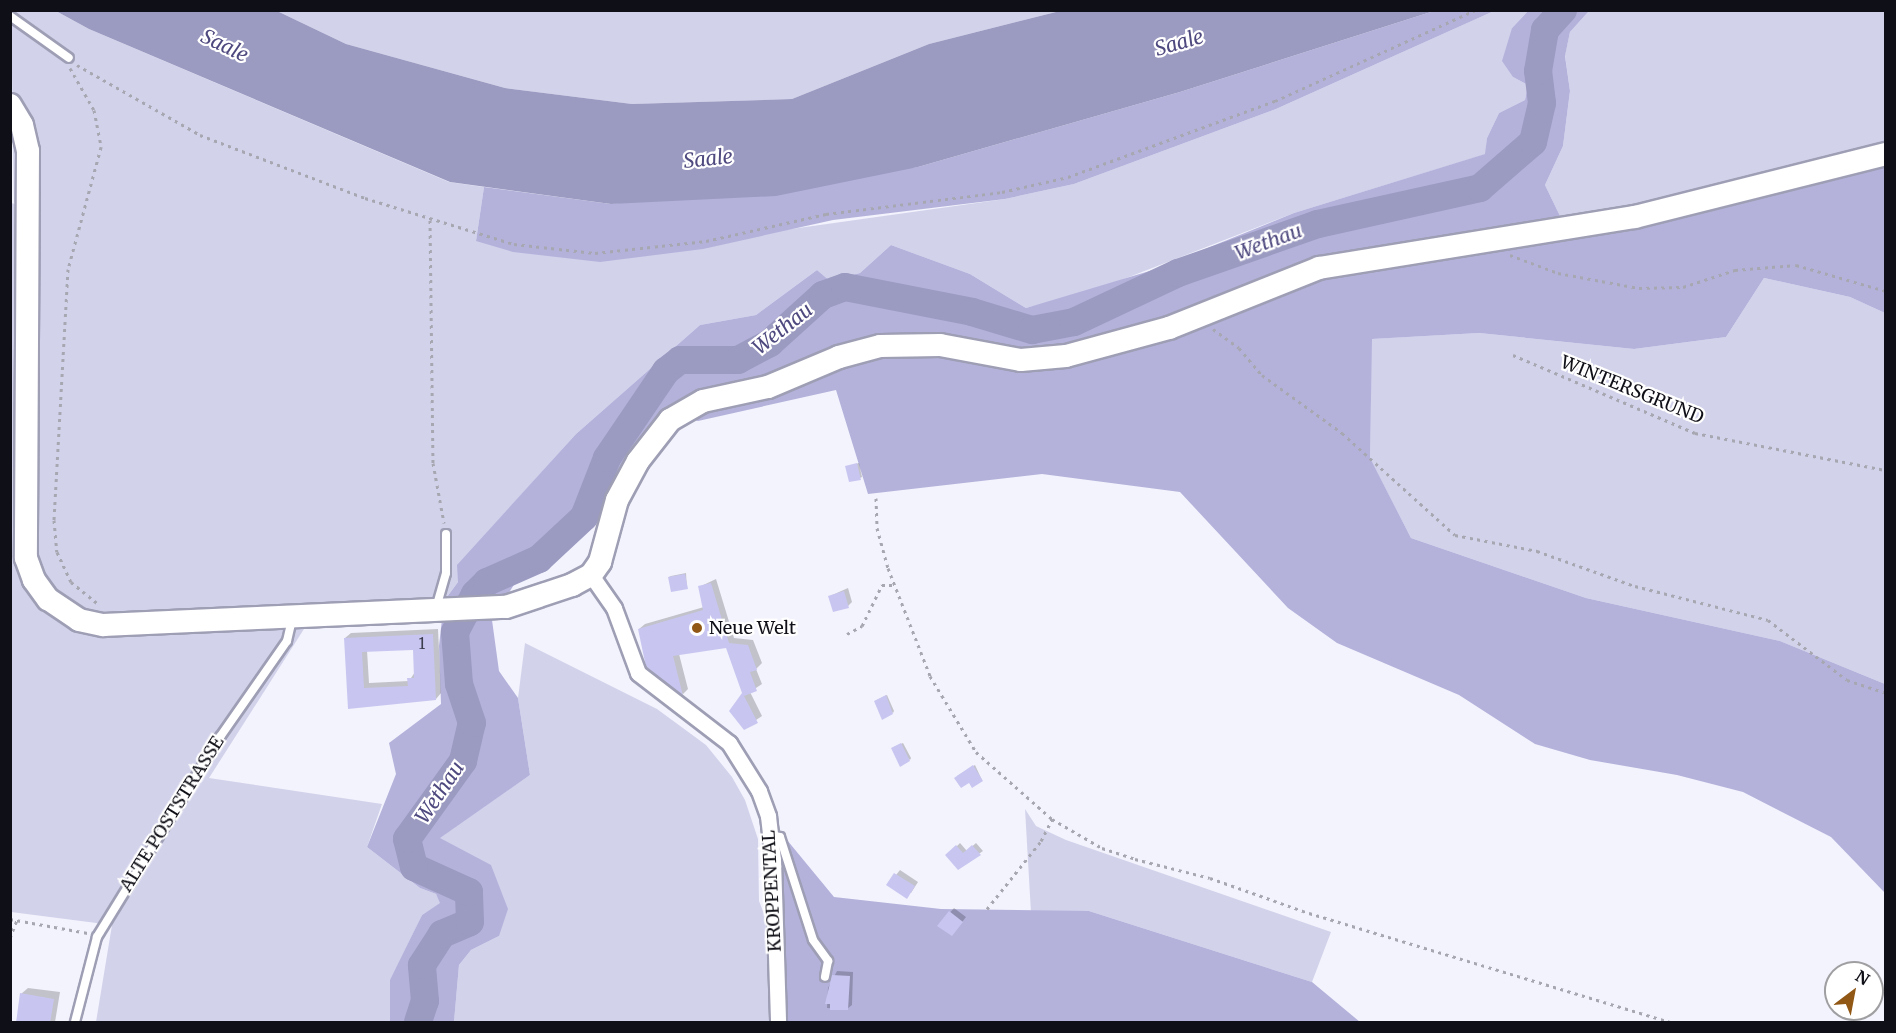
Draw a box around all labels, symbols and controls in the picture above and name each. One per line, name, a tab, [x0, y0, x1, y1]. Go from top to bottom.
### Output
water label: Saale	[198, 23, 252, 67]
water label: Saale	[1152, 24, 1206, 60]
water label: Saale	[682, 143, 734, 173]
water label: Wethau	[1231, 218, 1305, 264]
water label: Wethau	[747, 297, 817, 359]
street label: WINTERSGRUND	[1557, 351, 1707, 429]
place label: Neue Welt	[709, 617, 796, 639]
marker: Neue Welt	[690, 621, 704, 635]
house number: 1	[419, 635, 425, 653]
street label: ALTE POSTSTRASSE	[115, 732, 229, 896]
water label: Wethau	[410, 756, 468, 828]
street label: KROPPENTAL	[758, 830, 786, 952]
north arrow	[1824, 961, 1884, 1021]
text: N	[1852, 966, 1873, 989]

